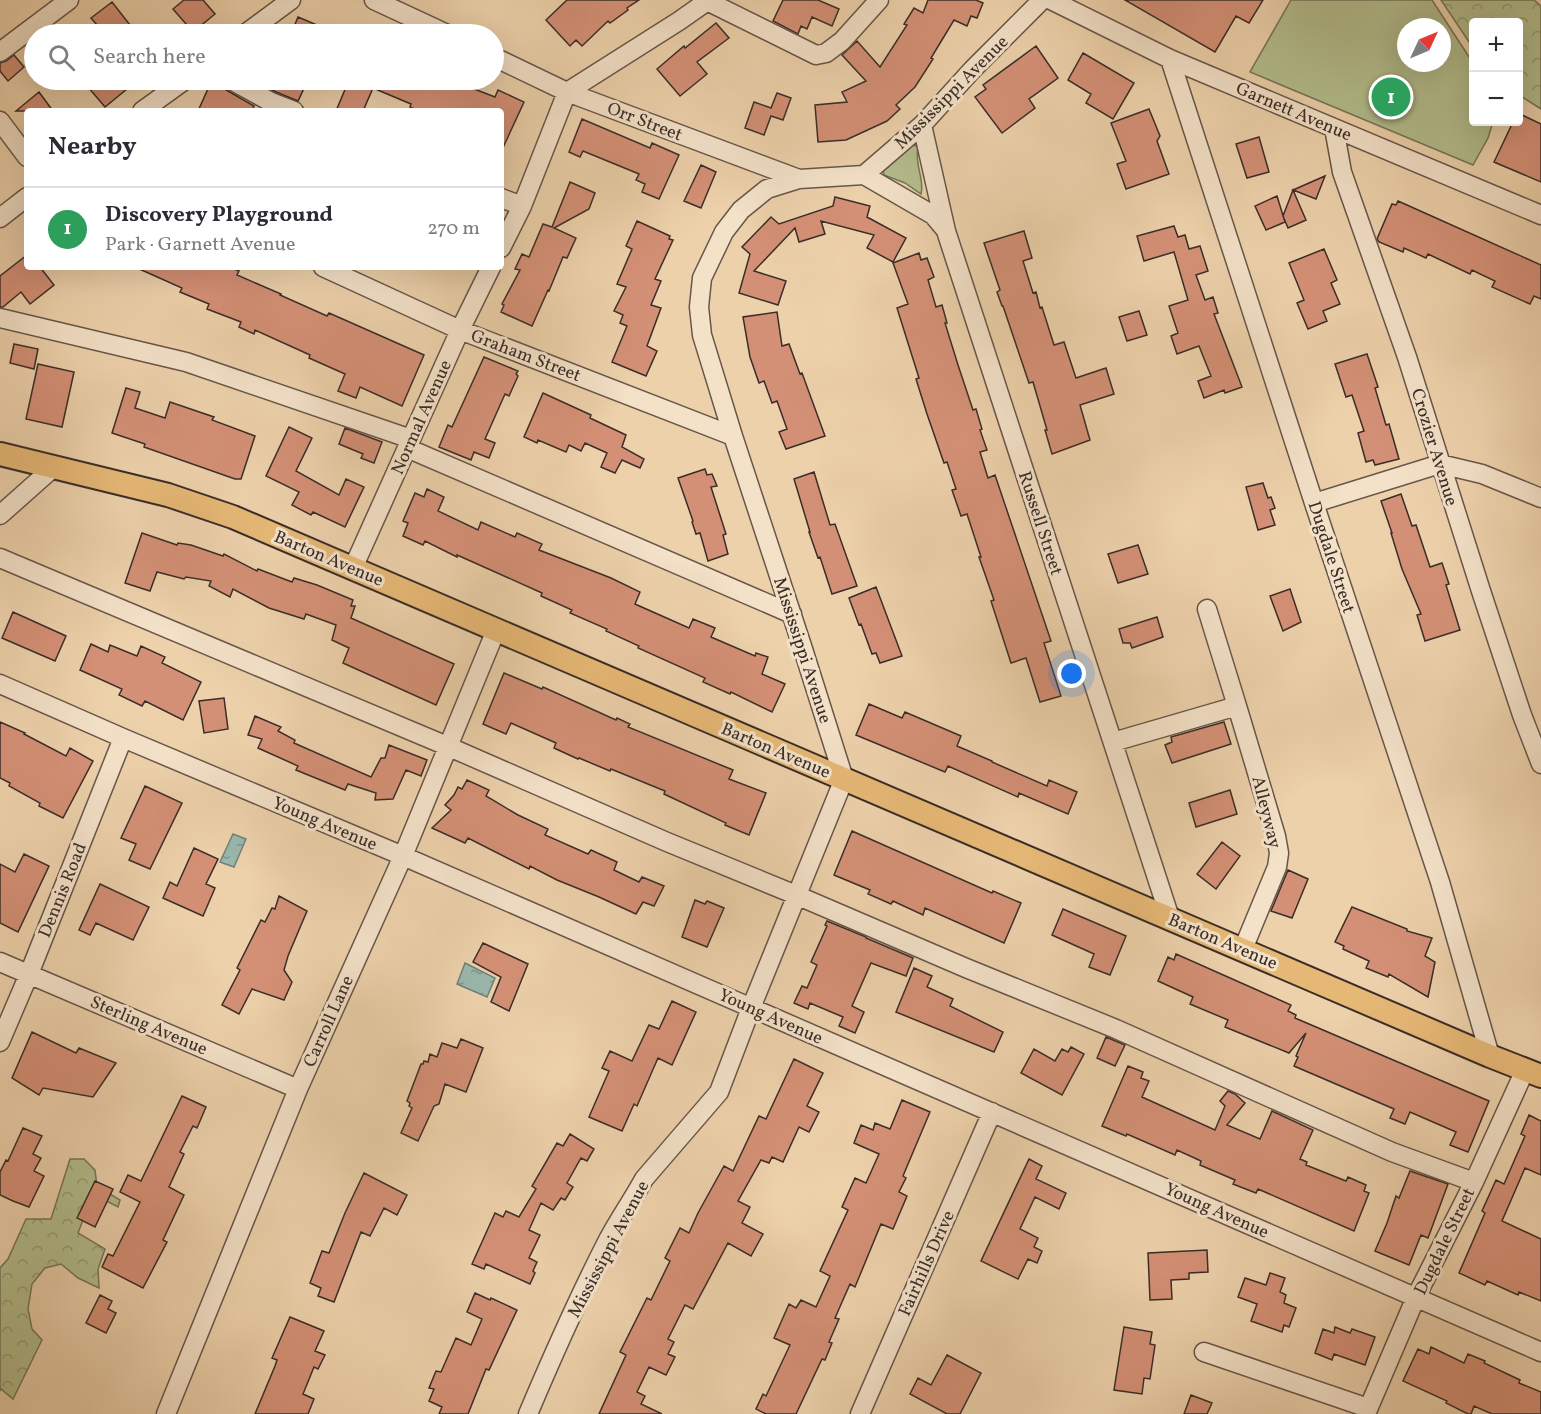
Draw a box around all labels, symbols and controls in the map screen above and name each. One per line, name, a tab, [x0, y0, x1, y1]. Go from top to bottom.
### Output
north arrow	[1397, 18, 1451, 72]
map controls	[1469, 18, 1523, 126]
button: +	[1469, 18, 1523, 72]
search box	[24, 24, 504, 90]
street label: Mississippi Avenue	[889, 30, 1015, 156]
icon: search	[45, 41, 78, 74]
text: Search here	[93, 42, 206, 73]
button: −	[1469, 72, 1523, 126]
pin: 1	[1372, 74, 1410, 120]
street label: Garnett Avenue	[1232, 77, 1355, 148]
street label: Orr Street	[603, 97, 686, 148]
text: Nearby	[48, 129, 137, 165]
text: Discovery Playground	[105, 200, 333, 231]
text: 1	[63, 215, 72, 243]
text: 270 m	[427, 215, 480, 243]
text: Park · Garnett Avenue	[105, 231, 295, 259]
street label: Graham Street	[467, 324, 584, 389]
street label: Normal Avenue	[386, 356, 459, 479]
street label: Crozier Avenue	[1404, 386, 1463, 509]
street label: Russell Street	[1011, 468, 1068, 579]
street label: Dugdale Street	[1301, 498, 1360, 617]
street label: Barton Avenue	[270, 525, 387, 594]
street label: Mississippi Avenue	[766, 574, 837, 727]
your location	[1057, 659, 1086, 688]
street label: Barton Avenue	[717, 717, 834, 786]
street label: Alleyway	[1245, 774, 1287, 851]
street label: Young Avenue	[268, 791, 381, 858]
street label: Dennis Road	[33, 839, 94, 942]
street label: Barton Avenue	[1164, 908, 1281, 977]
street label: Carroll Lane	[298, 972, 361, 1071]
street label: Young Avenue	[714, 983, 827, 1052]
street label: Sterling Avenue	[86, 990, 211, 1062]
street label: Mississippi Avenue	[563, 1177, 656, 1323]
street label: Young Avenue	[1160, 1177, 1273, 1246]
street label: Dugdale Street	[1409, 1184, 1482, 1299]
street label: Fairhills Drive	[893, 1207, 962, 1320]

